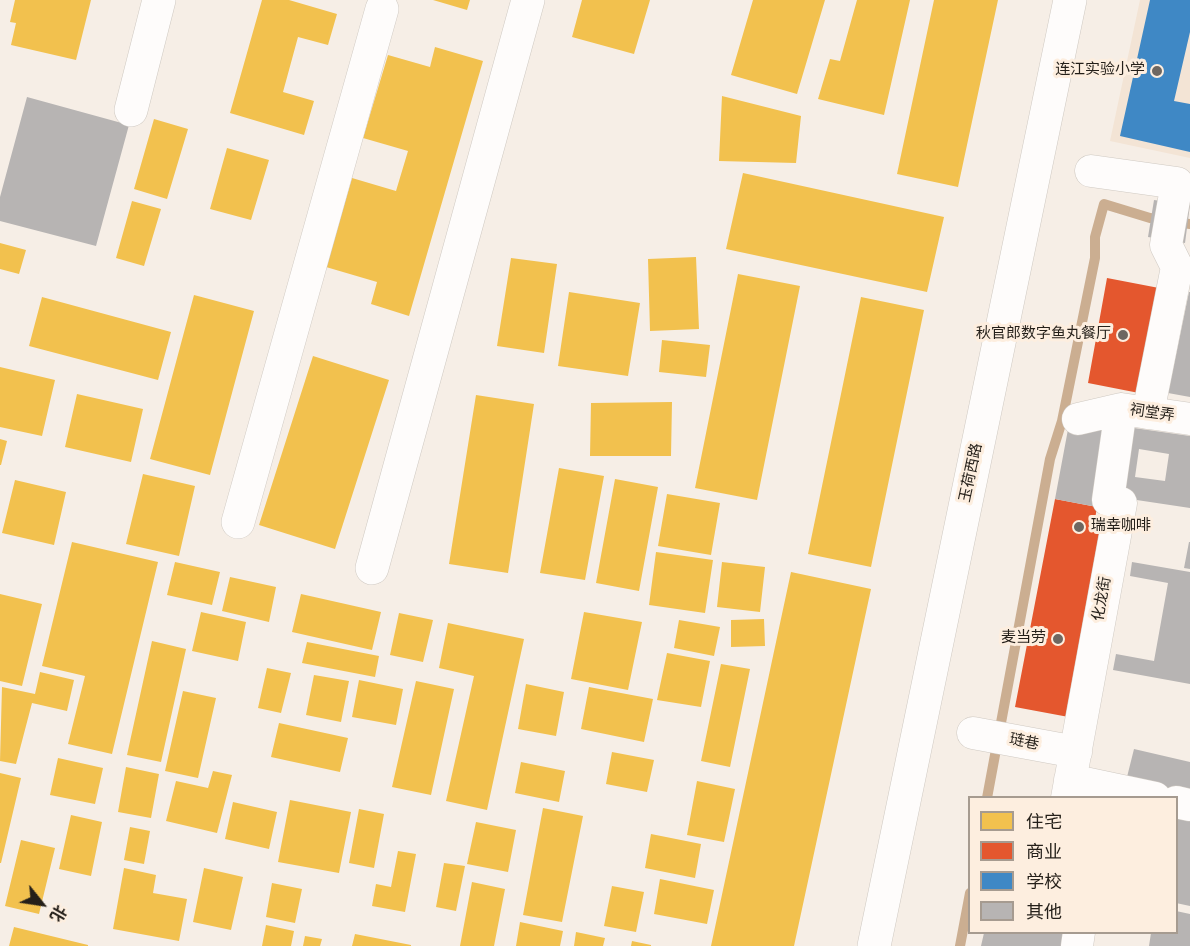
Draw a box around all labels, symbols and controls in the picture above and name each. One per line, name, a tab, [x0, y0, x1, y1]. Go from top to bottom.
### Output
place label: 连江实验小学	[1055, 62, 1145, 80]
marker: 连江实验小学	[1150, 64, 1164, 78]
place label: 秋官郎数字鱼丸餐厅	[976, 326, 1111, 344]
marker: 秋官郎数字鱼丸餐厅	[1116, 328, 1130, 342]
street label: 祠堂弄	[1128, 402, 1176, 426]
street label: 玉荷西路	[957, 442, 987, 504]
place label: 瑞幸咖啡	[1091, 518, 1151, 536]
marker: 瑞幸咖啡	[1072, 520, 1086, 534]
street label: 化龙街	[1090, 575, 1116, 623]
place label: 麦当劳	[1001, 630, 1046, 648]
marker: 麦当劳	[1051, 632, 1065, 646]
street label: 琏巷	[1008, 731, 1040, 755]
legend	[968, 796, 1178, 934]
text: 住宅	[1026, 810, 1062, 835]
text: 商业	[1026, 840, 1062, 865]
text: 学校	[1026, 870, 1062, 895]
north arrow	[12, 874, 72, 934]
text: 其他	[1026, 900, 1062, 925]
text: 北	[44, 901, 71, 925]

